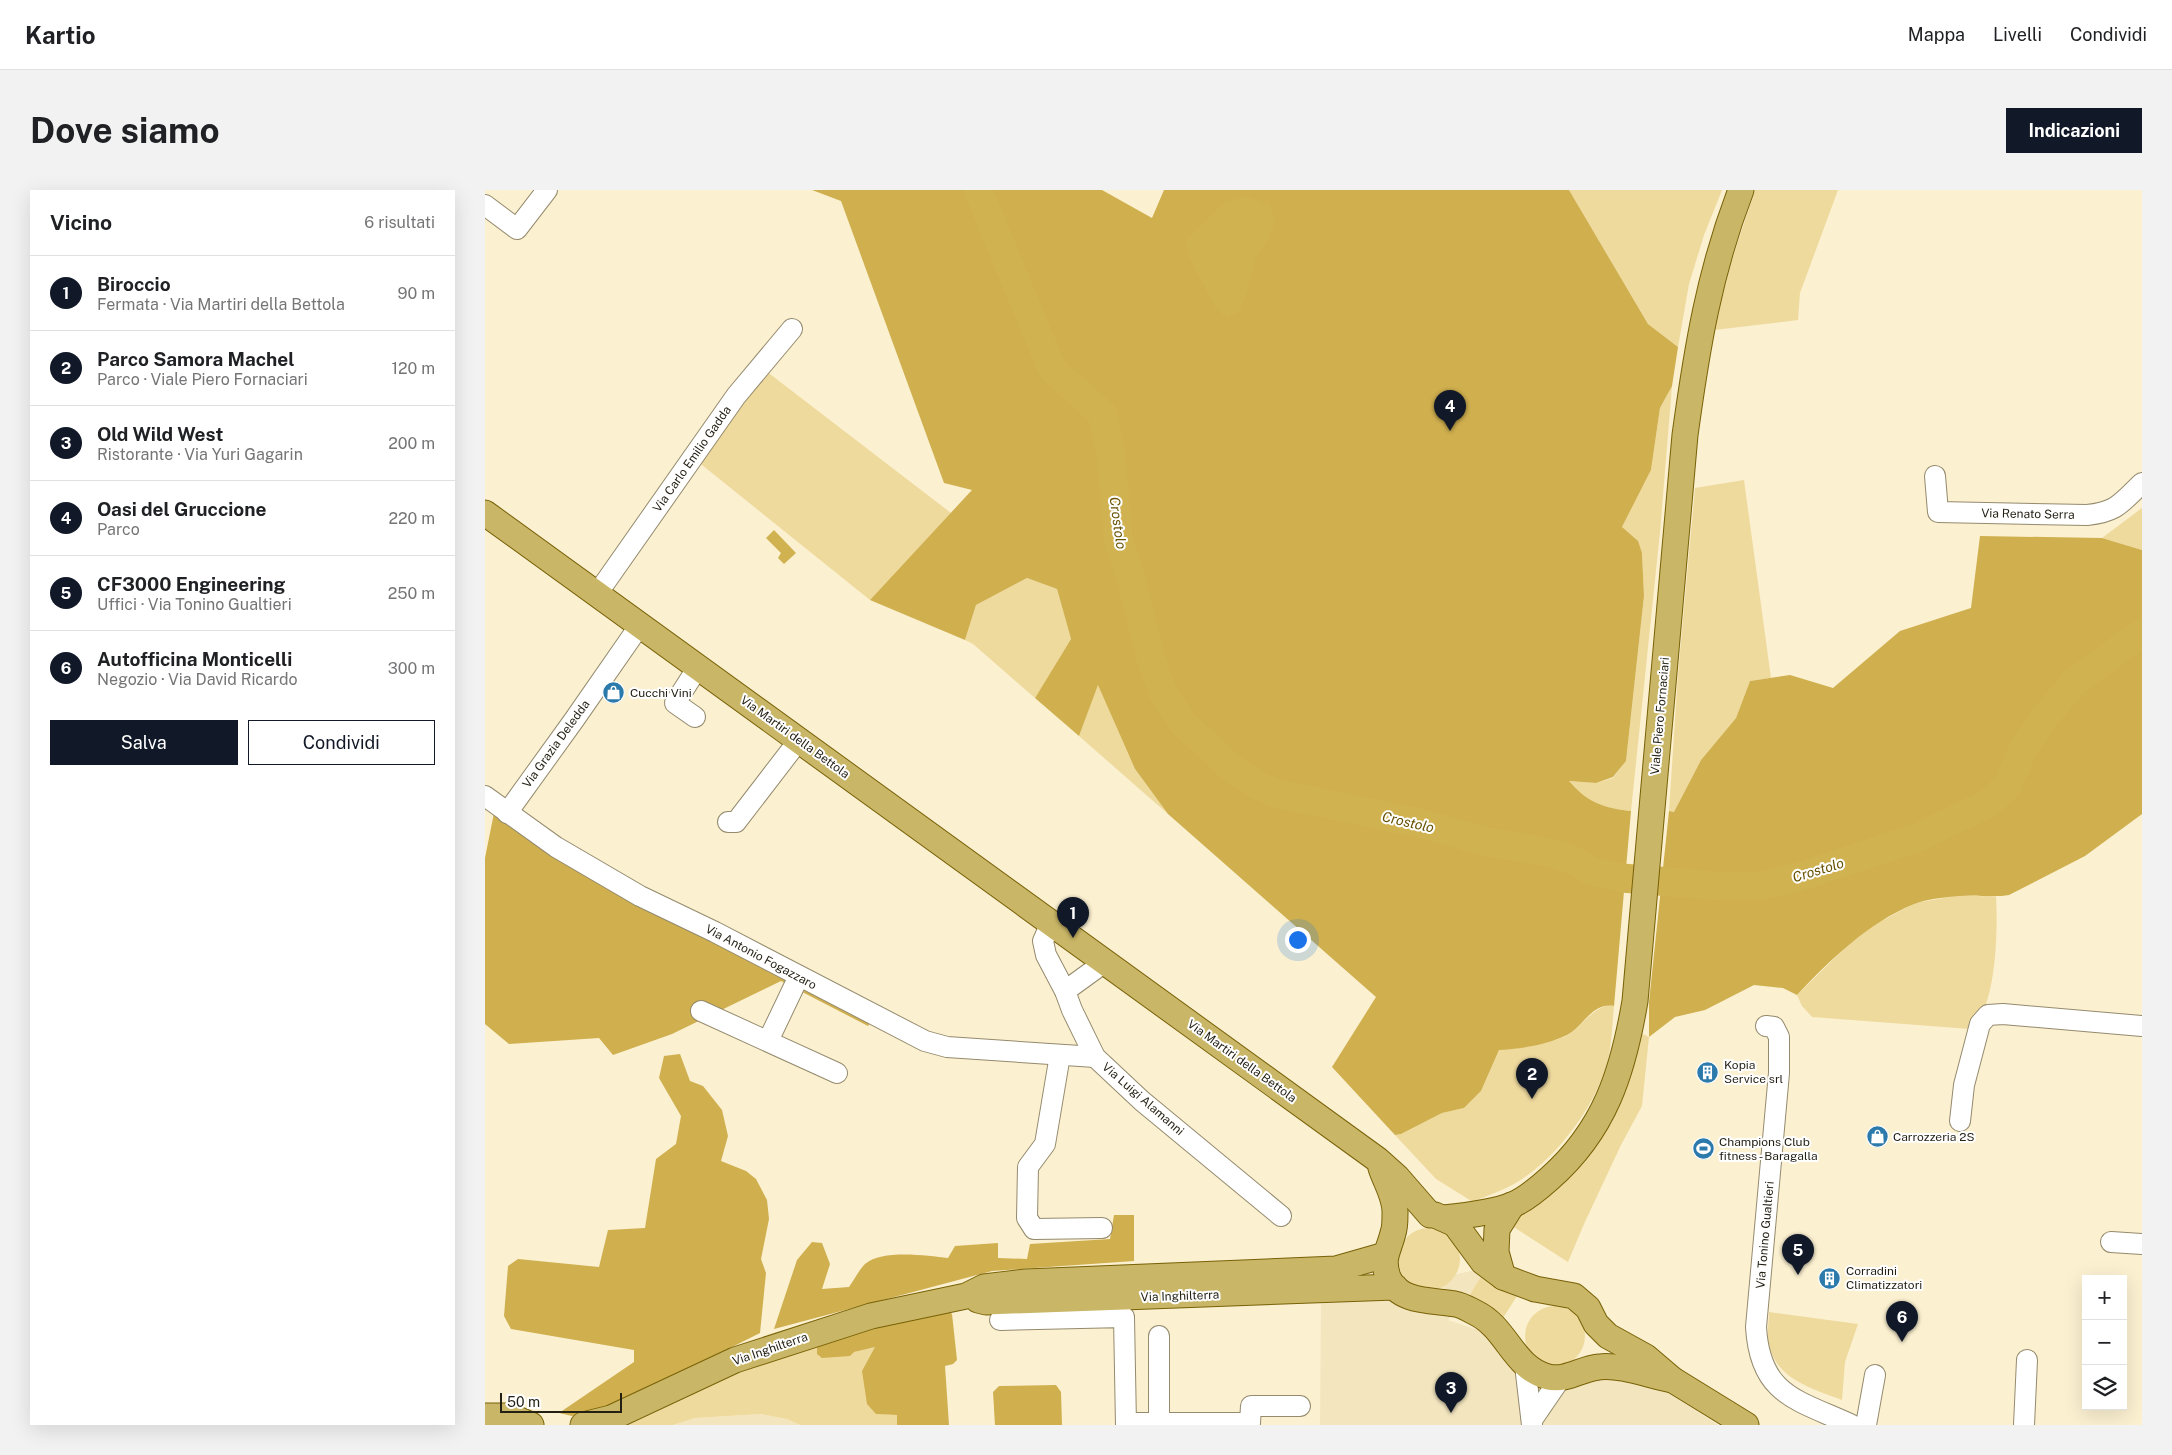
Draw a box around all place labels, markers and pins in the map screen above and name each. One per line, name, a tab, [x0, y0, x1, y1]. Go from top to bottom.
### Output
pin: 4	[1434, 390, 1466, 431]
shop icon: Cucchi Vini	[602, 681, 626, 705]
place label: Cucchi Vini	[630, 686, 692, 700]
pin: 1	[1057, 897, 1089, 938]
pin: 2	[1516, 1058, 1548, 1099]
place label: Kopia Service srl	[1724, 1058, 1784, 1086]
building icon: Kopia Service srl	[1696, 1060, 1720, 1084]
shop icon: Carrozzeria 2S	[1865, 1125, 1889, 1149]
place label: Carrozzeria 2S	[1893, 1130, 1975, 1144]
place label: Champions Club fitness - Baragalla	[1719, 1135, 1818, 1163]
sports icon: Champions Club fitness - Baragalla	[1691, 1137, 1715, 1161]
pin: 5	[1782, 1234, 1814, 1275]
place label: Corradini Climatizzatori	[1846, 1264, 1922, 1292]
building icon: Corradini Climatizzatori	[1818, 1266, 1842, 1290]
pin: 6	[1886, 1301, 1918, 1342]
pin: 3	[1435, 1372, 1467, 1413]

